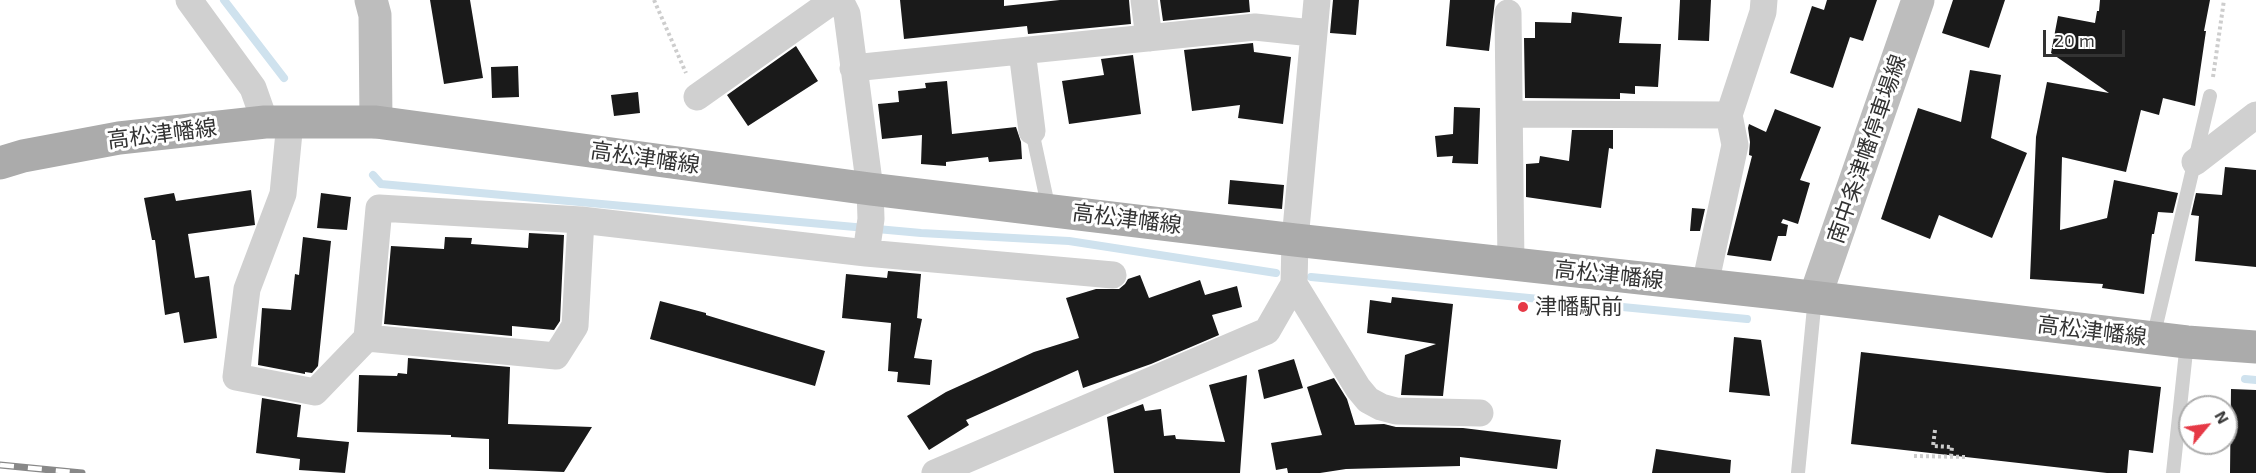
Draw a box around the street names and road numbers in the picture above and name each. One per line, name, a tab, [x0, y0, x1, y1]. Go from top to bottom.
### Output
street label: 南中条津幡停車場線	[1822, 51, 1912, 247]
street label: 高松津幡線	[106, 114, 218, 154]
street label: 高松津幡線	[589, 137, 701, 179]
street label: 高松津幡線	[1071, 199, 1183, 239]
street label: 高松津幡線	[1553, 256, 1665, 294]
street label: 高松津幡線	[2036, 311, 2148, 351]

